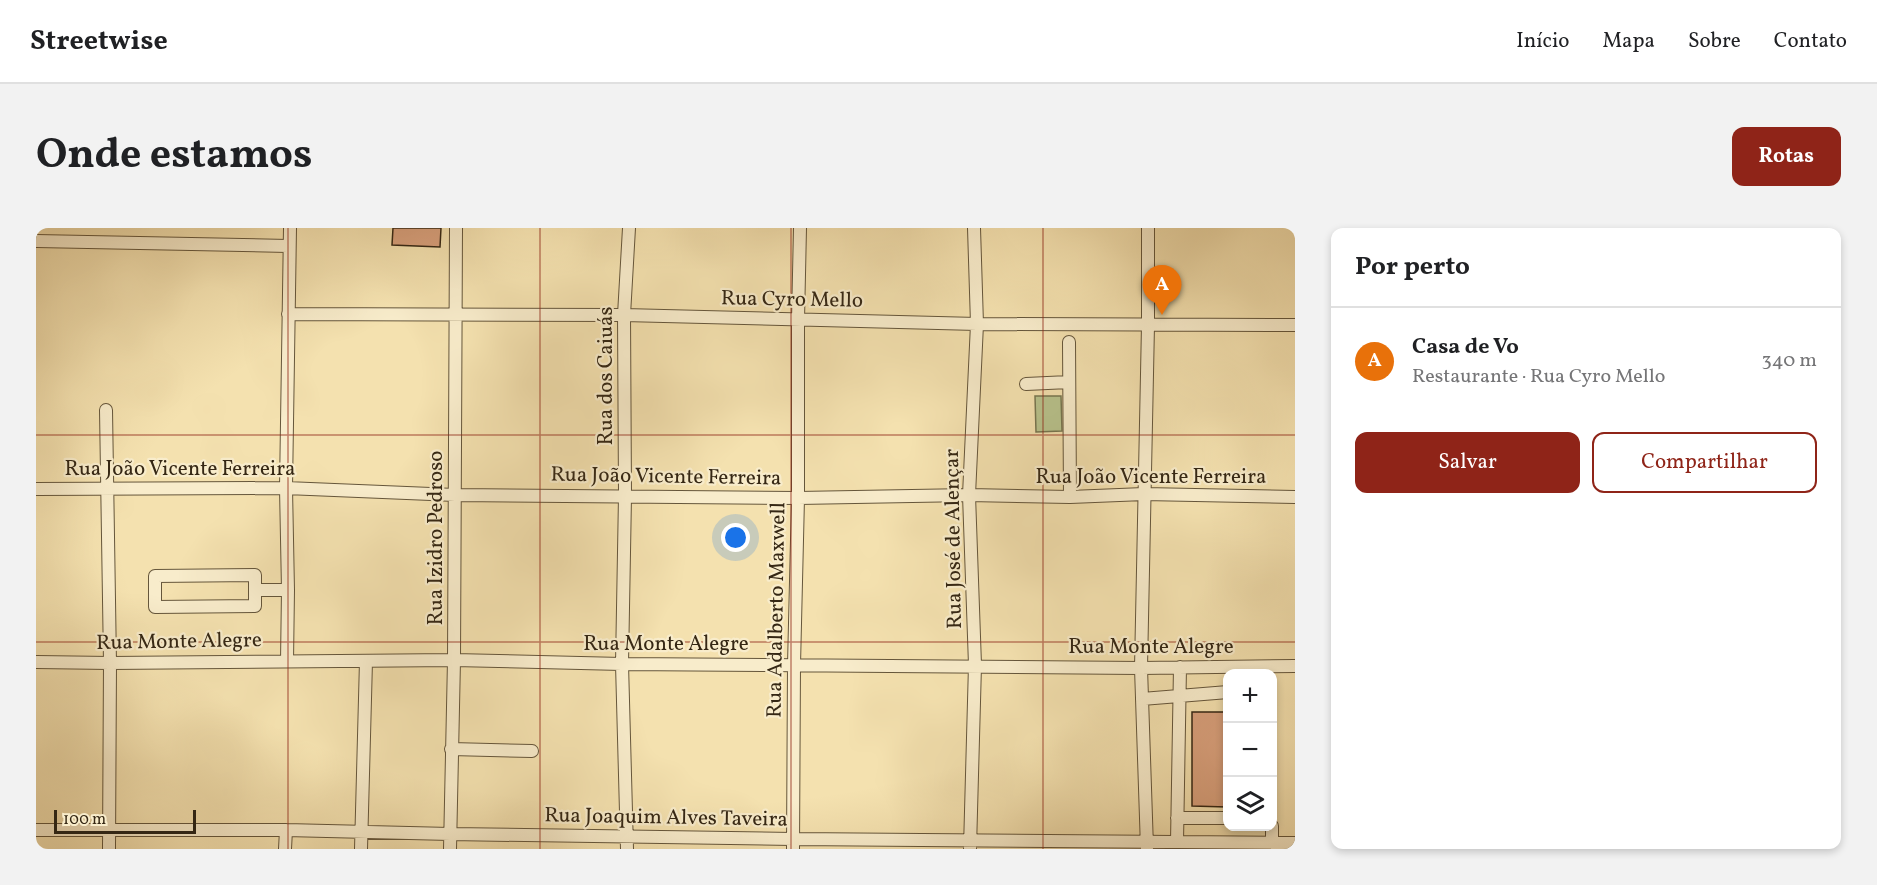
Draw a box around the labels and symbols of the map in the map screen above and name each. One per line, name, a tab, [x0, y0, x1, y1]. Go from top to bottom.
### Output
pin: A	[1142, 266, 1182, 315]
street label: Rua Cyro Mello	[721, 284, 863, 316]
street label: Rua dos Caiuás	[592, 307, 621, 445]
street label: Rua José de Alençar	[938, 448, 970, 629]
street label: Rua Izidro Pedroso	[422, 451, 451, 625]
street label: Rua João Vicente Ferreira	[65, 455, 295, 484]
street label: Rua João Vicente Ferreira	[550, 460, 782, 494]
street label: Rua João Vicente Ferreira	[1036, 463, 1266, 492]
street label: Rua Adalberto Maxwell	[761, 502, 793, 718]
your location	[721, 523, 750, 552]
street label: Rua Monte Alegre	[96, 626, 262, 658]
street label: Rua Monte Alegre	[583, 630, 749, 659]
street label: Rua Monte Alegre	[1068, 633, 1234, 662]
street label: Rua Joaquim Alves Taveira	[544, 801, 788, 835]
scale bar	[54, 807, 196, 834]

